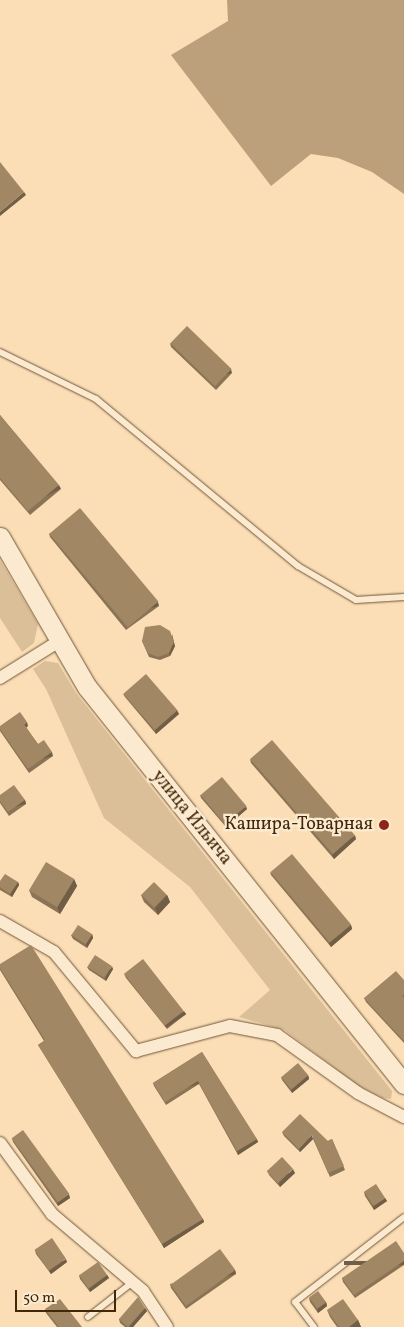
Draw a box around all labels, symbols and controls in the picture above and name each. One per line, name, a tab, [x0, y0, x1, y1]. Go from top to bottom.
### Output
street label: улица Ильича	[146, 766, 236, 870]
place label: Кашира-Товарная	[225, 814, 373, 836]
marker: Кашира-Товарная	[377, 818, 391, 832]
scale bar	[18, 1280, 119, 1312]
text: 50 m	[23, 1288, 55, 1309]

